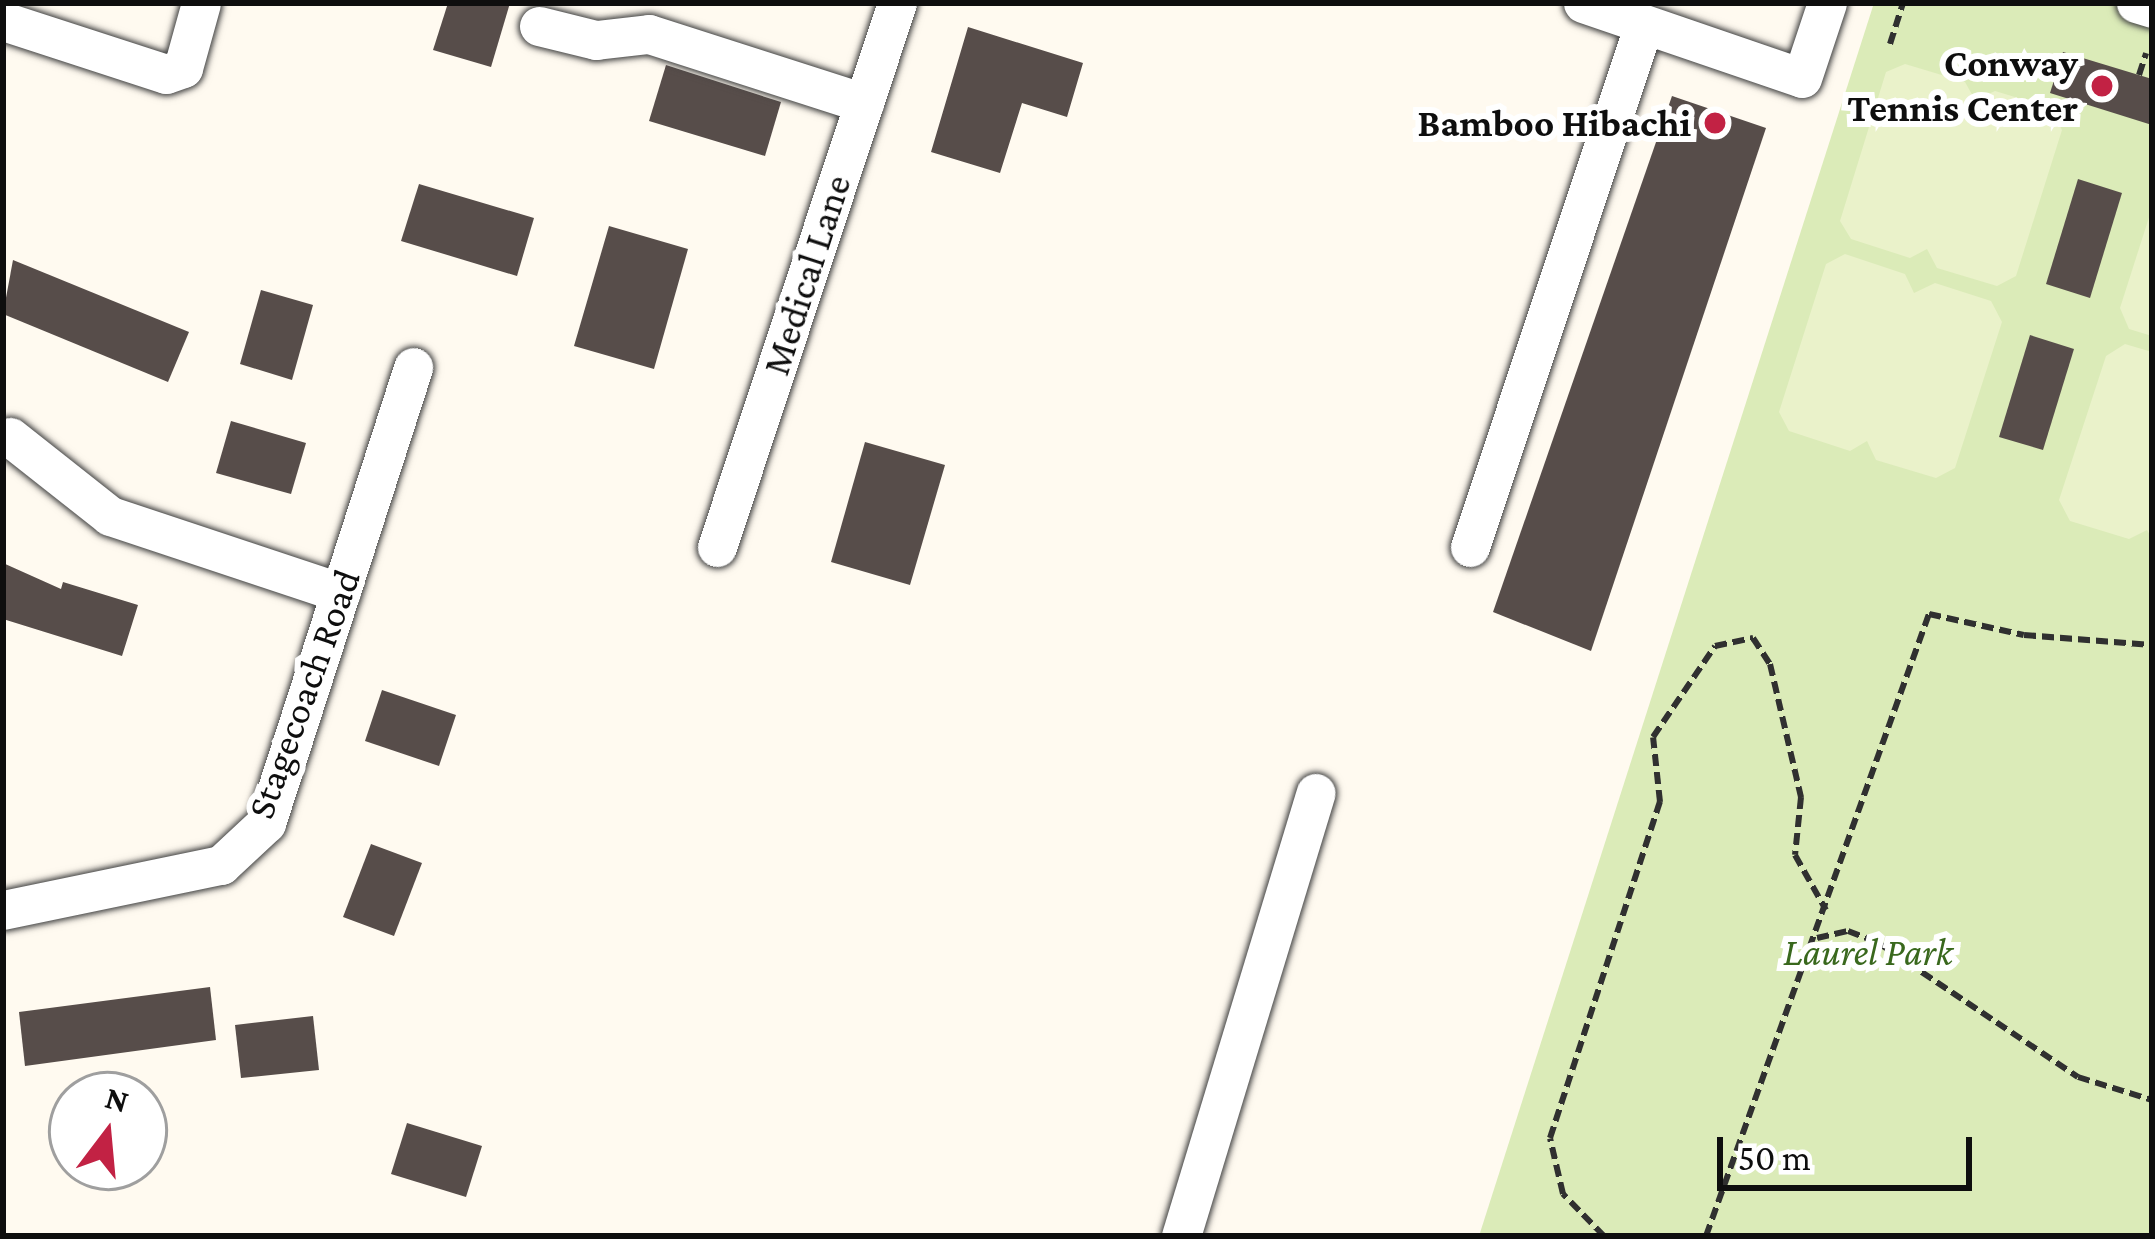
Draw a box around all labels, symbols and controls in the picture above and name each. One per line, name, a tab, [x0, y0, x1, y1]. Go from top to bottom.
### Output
place label: Conway Tennis Center	[1847, 41, 2078, 132]
marker: Conway Tennis Center	[2089, 73, 2115, 99]
place label: Bamboo Hibachi	[1417, 100, 1691, 146]
marker: Bamboo Hibachi	[1702, 110, 1728, 136]
street label: Medical Lane	[753, 169, 861, 381]
street label: Stagecoach Road	[237, 563, 371, 825]
park label: Laurel Park	[1783, 929, 1953, 975]
north arrow	[48, 1071, 168, 1191]
text: N	[101, 1078, 133, 1120]
scale bar	[1723, 1113, 1978, 1187]
text: 50 m	[1738, 1138, 1811, 1178]

